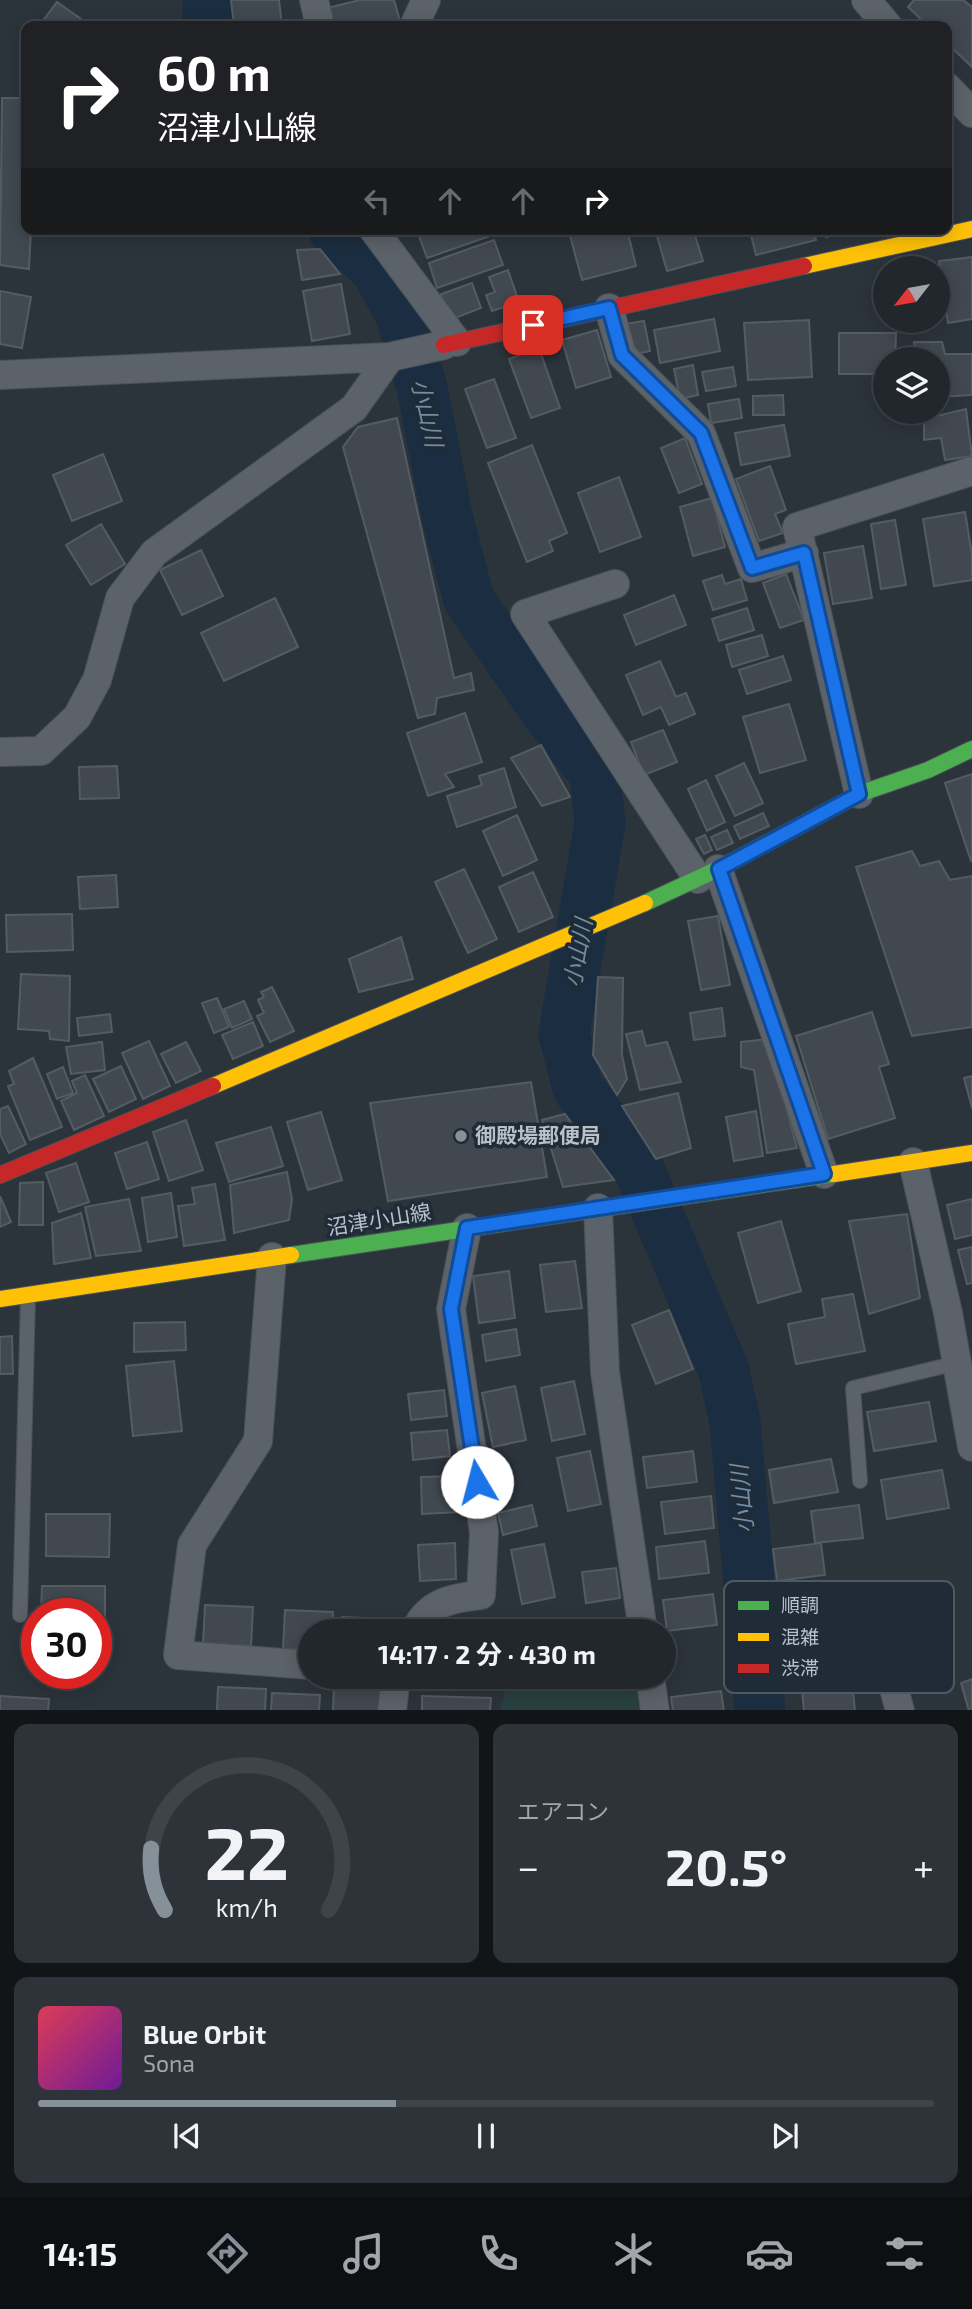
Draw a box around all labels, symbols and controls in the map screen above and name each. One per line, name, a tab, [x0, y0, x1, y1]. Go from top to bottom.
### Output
text: 60 m	[157, 42, 271, 101]
icon: right	[42, 49, 133, 140]
text: 沼津小山線	[157, 107, 317, 145]
icon: left	[358, 182, 396, 220]
icon: ahead	[431, 182, 469, 220]
icon: ahead	[504, 182, 542, 220]
icon: right	[577, 182, 615, 220]
north arrow	[873, 256, 950, 332]
map controls	[873, 256, 950, 424]
pin	[503, 295, 563, 355]
icon: arrive	[514, 306, 552, 344]
button: layers	[873, 347, 950, 424]
water label: 小山川	[407, 376, 450, 452]
water label: 小山川	[557, 913, 597, 989]
place label: 御殿場郵便局	[475, 1122, 601, 1147]
marker: 御殿場郵便局	[453, 1128, 469, 1144]
street label: 沼津小山線	[325, 1198, 433, 1239]
position arrow	[440, 1445, 514, 1519]
water label: 小山川	[724, 1461, 758, 1535]
legend	[724, 1581, 954, 1693]
text: 順調	[781, 1593, 819, 1616]
speed limit sign: 30	[21, 1598, 112, 1689]
text: 混雑	[781, 1625, 819, 1648]
text: 14:17 · 2 分 · 430 m	[378, 1638, 596, 1669]
text: 渋滞	[781, 1656, 819, 1679]
text: エアコン	[517, 1797, 609, 1825]
text: 22	[204, 1807, 289, 1895]
text: 20.5°	[665, 1834, 787, 1896]
text: −	[517, 1843, 539, 1889]
text: +	[913, 1843, 934, 1889]
text: km/h	[215, 1891, 278, 1921]
text: Blue Orbit	[143, 2018, 266, 2049]
text: Sona	[143, 2049, 195, 2077]
icon: previous	[168, 2117, 206, 2155]
icon: pause	[467, 2117, 505, 2155]
icon: next	[766, 2117, 804, 2155]
icon: directions	[203, 2229, 252, 2278]
icon: music	[339, 2229, 388, 2278]
icon: phone	[474, 2229, 523, 2278]
icon: climate	[609, 2229, 658, 2278]
icon: car	[745, 2229, 794, 2278]
icon: filters	[880, 2229, 929, 2278]
text: 14:15	[43, 2234, 117, 2272]

